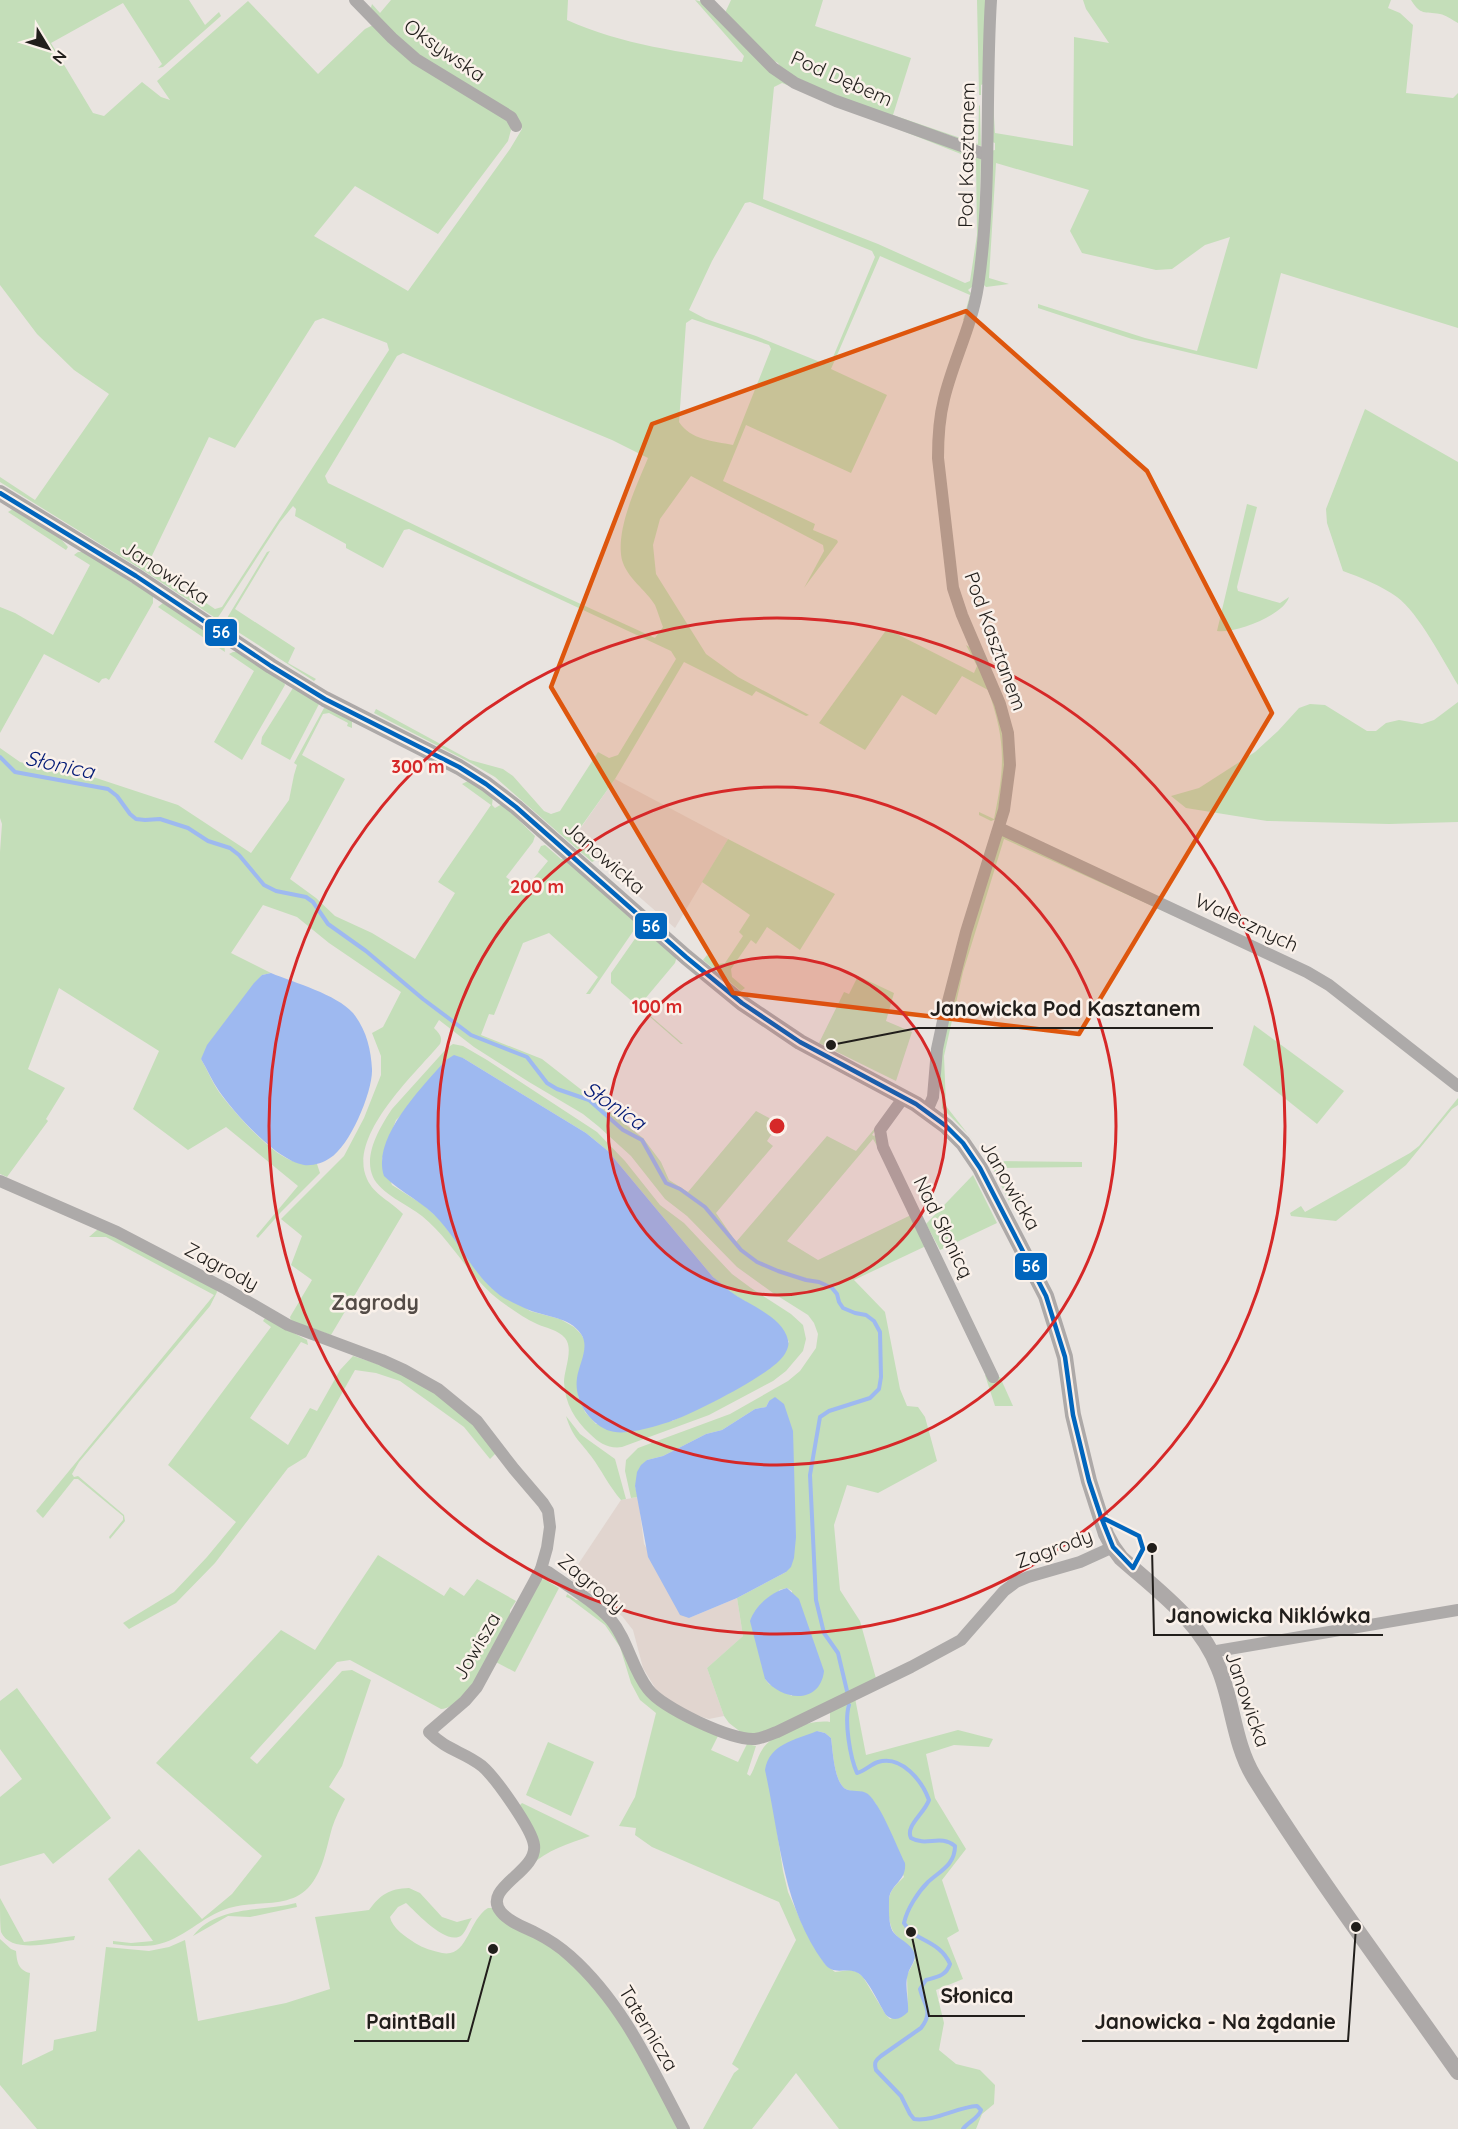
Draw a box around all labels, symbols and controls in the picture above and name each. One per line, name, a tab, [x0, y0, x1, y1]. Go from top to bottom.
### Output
street label: Oksywska	[399, 13, 491, 87]
north arrow	[18, 18, 78, 78]
street label: Pod Dębem	[787, 44, 897, 112]
text: N	[48, 46, 71, 68]
street label: Pod Kasztanem	[952, 82, 980, 228]
street label: Janowicka	[117, 534, 215, 610]
street label: Pod Kasztanem	[959, 568, 1033, 714]
line badge: 56	[204, 618, 238, 647]
text: 56	[212, 622, 230, 642]
water label: Słonica	[23, 744, 98, 784]
text: 300 m	[391, 755, 445, 778]
street label: Janowicka	[559, 815, 651, 899]
text: 200 m	[510, 875, 564, 898]
street label: Walecznych	[1191, 887, 1303, 957]
line badge: 56	[634, 912, 668, 940]
text: 56	[642, 916, 660, 936]
callout: Janowicka Pod Kasztanem	[918, 989, 1213, 1028]
text: 100 m	[632, 995, 682, 1018]
text: Janowicka Pod Kasztanem	[929, 995, 1201, 1021]
water label: Słonica	[579, 1075, 652, 1136]
centre of rings	[767, 1116, 787, 1136]
street label: Janowicka	[975, 1136, 1047, 1234]
street label: Nad Słonicą	[909, 1172, 979, 1282]
street label: Zagrody	[181, 1236, 263, 1296]
line badge: 56	[1014, 1252, 1048, 1281]
text: 56	[1022, 1256, 1040, 1276]
district label: Zagrody	[331, 1289, 419, 1315]
street label: Zagrody	[1012, 1523, 1096, 1573]
street label: Zagrody	[553, 1548, 631, 1618]
callout: Janowicka Niklówka	[1154, 1596, 1383, 1635]
text: Janowicka Niklówka	[1165, 1602, 1371, 1628]
street label: Jowisza	[447, 1608, 505, 1684]
street label: Janowicka	[1220, 1648, 1276, 1750]
callout: Słonica	[929, 1977, 1025, 2016]
street label: Taternicza	[614, 1981, 684, 2075]
text: Słonica	[941, 1982, 1013, 2008]
callout: PaintBall	[354, 2002, 468, 2041]
callout: Janowicka - Na żądanie	[1082, 2002, 1348, 2041]
text: PaintBall	[366, 2008, 456, 2034]
text: Janowicka - Na żądanie	[1094, 2008, 1336, 2034]

